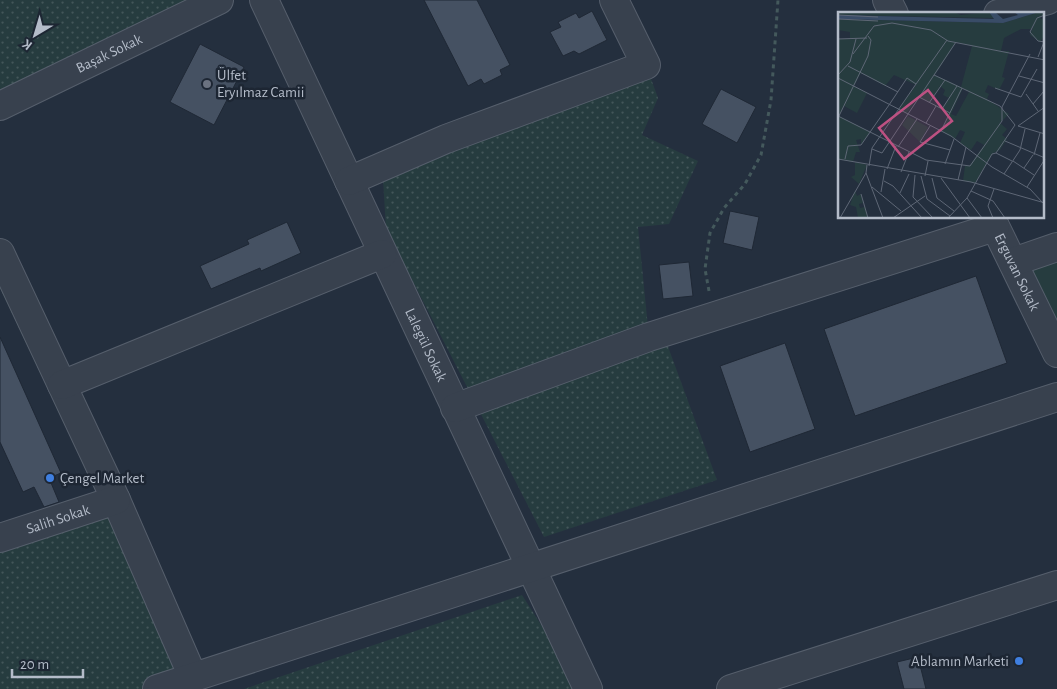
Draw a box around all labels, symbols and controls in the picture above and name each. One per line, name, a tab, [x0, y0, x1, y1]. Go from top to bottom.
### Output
north arrow	[10, 10, 60, 60]
inset map	[838, 12, 1044, 219]
street label: Başak Sokak	[74, 31, 144, 76]
text: K	[19, 36, 35, 52]
place label: Ülfet Eryılmaz Camii	[217, 66, 304, 100]
marker: Ülfet Eryılmaz Camii	[201, 78, 213, 90]
street label: Erguvan Sokak	[992, 231, 1043, 313]
street label: Lalegül Sokak	[402, 306, 450, 384]
place label: Çengel Market	[60, 471, 144, 486]
marker: Çengel Market	[44, 472, 56, 484]
street label: Salih Sokak	[24, 502, 92, 536]
scale bar	[12, 646, 84, 678]
place label: Ablamın Marketi	[911, 654, 1009, 669]
marker: Ablamın Marketi	[1013, 655, 1025, 667]
text: 20 m	[20, 657, 49, 672]

